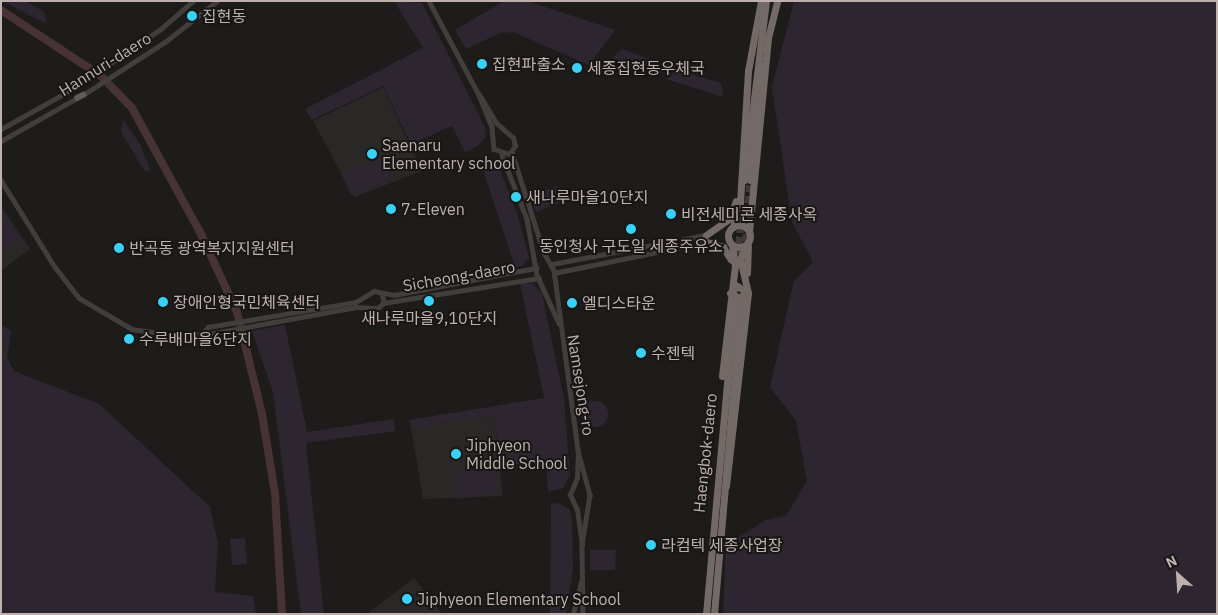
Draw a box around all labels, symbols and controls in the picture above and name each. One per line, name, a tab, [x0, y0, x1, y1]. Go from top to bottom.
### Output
place label: 집현동	[202, 6, 246, 26]
marker: 집현동	[186, 10, 198, 22]
street label: Hannuri-daero	[55, 28, 155, 100]
place label: 집현파출소	[492, 54, 566, 74]
marker: 집현파출소	[476, 58, 488, 70]
place label: 세종집현동우체국	[587, 58, 705, 78]
marker: 세종집현동우체국	[571, 62, 583, 74]
place label: Saenaru Elementary school	[382, 135, 515, 173]
marker: Saenaru Elementary school	[366, 148, 378, 160]
place label: 새나루마을10단지	[526, 187, 648, 207]
marker: 새나루마을10단지	[510, 191, 522, 203]
place label: 7-Eleven	[401, 199, 465, 219]
marker: 7-Eleven	[385, 203, 397, 215]
place label: 비전세미콘 세종사옥	[681, 204, 817, 224]
marker: 비전세미콘 세종사옥	[665, 208, 677, 220]
marker: 동인청사 구도일 세종주유소	[625, 223, 637, 235]
place label: 동인청사 구도일 세종주유소	[539, 236, 723, 256]
place label: 반곡동 광역복지지원센터	[129, 238, 295, 258]
marker: 반곡동 광역복지지원센터	[113, 242, 125, 254]
street label: Sicheong-daero	[401, 257, 517, 295]
place label: 장애인형국민체육센터	[173, 292, 320, 312]
place label: 엘디스타운	[582, 293, 656, 313]
marker: 새나루마을9,10단지	[423, 295, 435, 307]
marker: 장애인형국민체육센터	[157, 296, 169, 308]
marker: 엘디스타운	[566, 297, 578, 309]
place label: 새나루마을9,10단지	[361, 308, 497, 328]
place label: 수루배마을6단지	[139, 329, 252, 349]
marker: 수루배마을6단지	[123, 333, 135, 345]
street label: Namsejong-ro	[564, 333, 598, 437]
place label: 수젠텍	[651, 343, 695, 363]
marker: 수젠텍	[635, 347, 647, 359]
street label: Haengbok-daero	[689, 392, 721, 514]
place label: Jiphyeon Middle School	[466, 435, 567, 473]
marker: Jiphyeon Middle School	[450, 448, 462, 460]
place label: 라컴텍 세종사업장	[661, 535, 783, 555]
marker: 라컴텍 세종사업장	[645, 539, 657, 551]
north arrow	[1153, 550, 1203, 600]
text: N	[1163, 551, 1180, 572]
place label: Jiphyeon Elementary School	[417, 589, 621, 609]
marker: Jiphyeon Elementary School	[401, 593, 413, 605]

